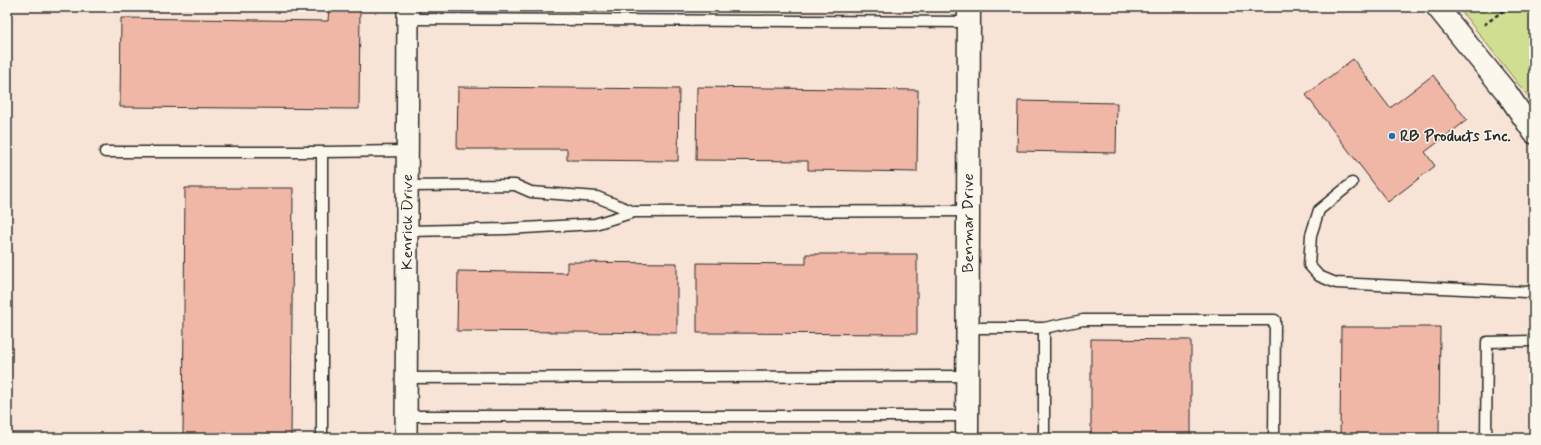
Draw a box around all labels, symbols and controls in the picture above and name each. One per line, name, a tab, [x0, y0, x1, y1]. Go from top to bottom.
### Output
place label: RB Products Inc.	[1400, 126, 1511, 147]
marker: RB Products Inc.	[1387, 131, 1397, 141]
street label: Benmar Drive	[958, 173, 979, 273]
street label: Kenrick Drive	[397, 174, 418, 270]

